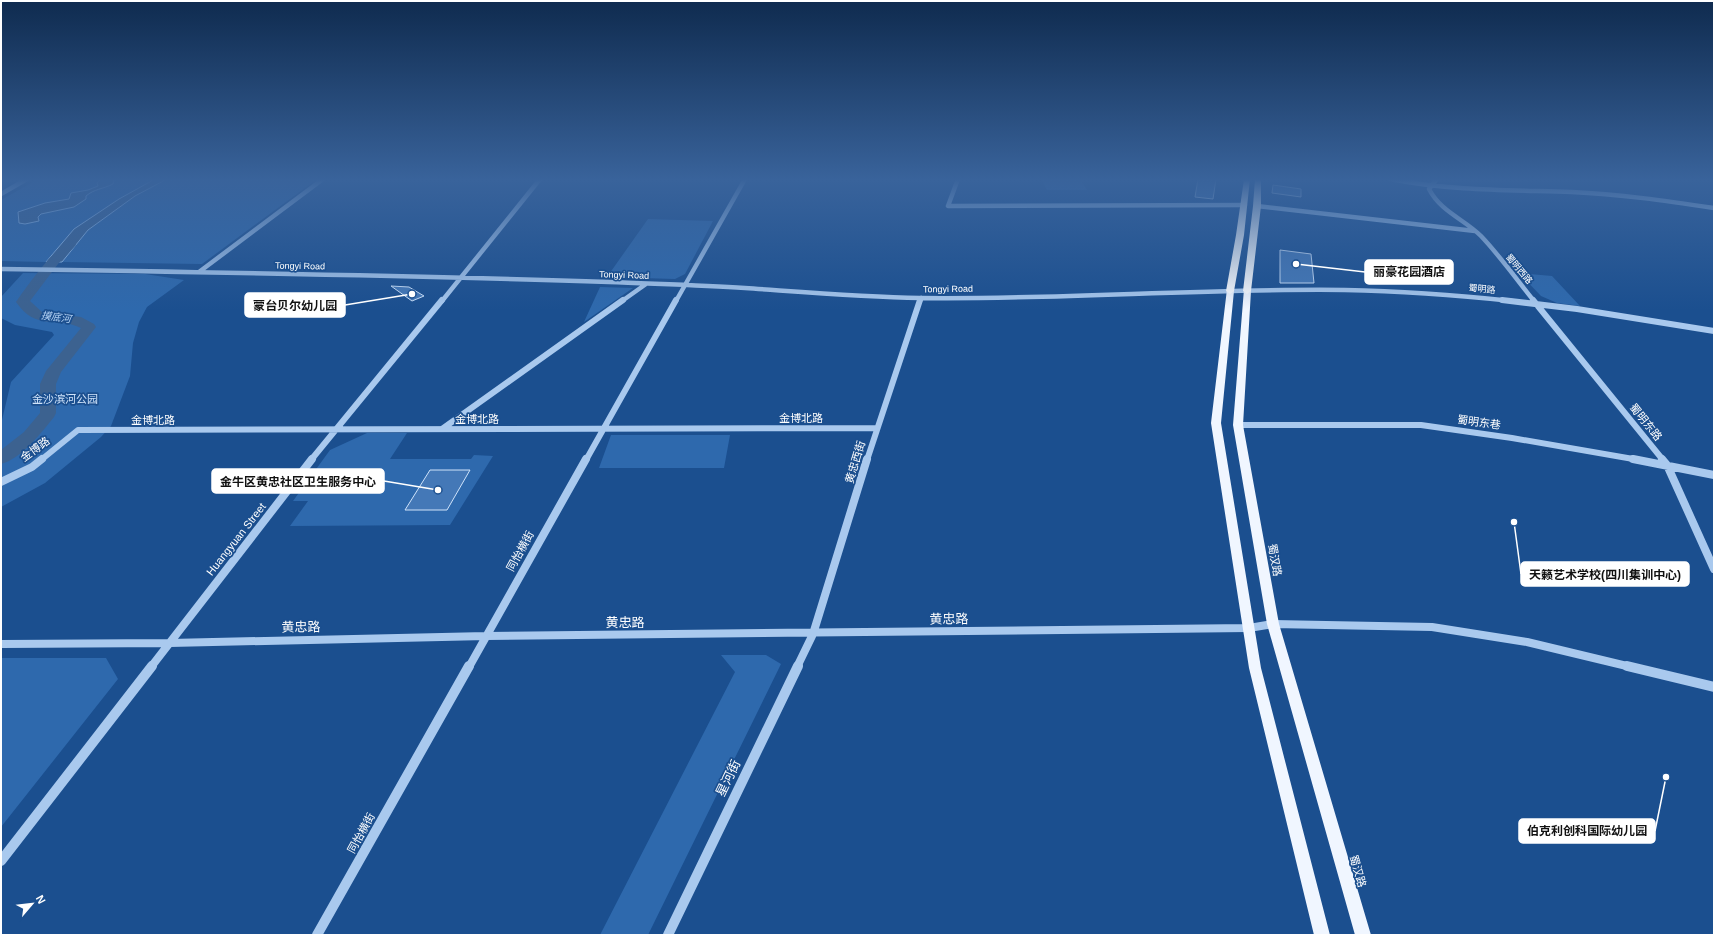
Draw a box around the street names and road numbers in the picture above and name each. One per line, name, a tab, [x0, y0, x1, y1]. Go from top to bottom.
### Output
street label: 蜀明西路	[1504, 252, 1534, 286]
street label: Tongyi Road	[275, 261, 325, 271]
street label: Tongyi Road	[599, 269, 649, 281]
street label: 蜀明路	[1468, 283, 1496, 295]
street label: Tongyi Road	[923, 284, 973, 294]
street label: 蜀明东路	[1627, 401, 1665, 443]
street label: 金博北路	[779, 412, 823, 424]
street label: 金博北路	[455, 413, 499, 425]
street label: 蜀明东巷	[1456, 413, 1502, 431]
street label: 金博北路	[131, 414, 175, 426]
street label: 金博路	[18, 434, 52, 464]
street label: 黄忠西街	[843, 439, 867, 485]
street label: Huangyuan Street	[204, 500, 268, 578]
street label: 同怡横街	[504, 529, 536, 573]
street label: 蜀汉路	[1266, 543, 1284, 577]
street label: 黄忠路	[929, 611, 969, 627]
street label: 黄忠路	[605, 615, 645, 630]
street label: 黄忠路	[281, 619, 321, 635]
street label: 星河街	[713, 757, 743, 799]
street label: 同怡横街	[345, 811, 377, 855]
street label: 蜀汉路	[1348, 853, 1368, 889]

